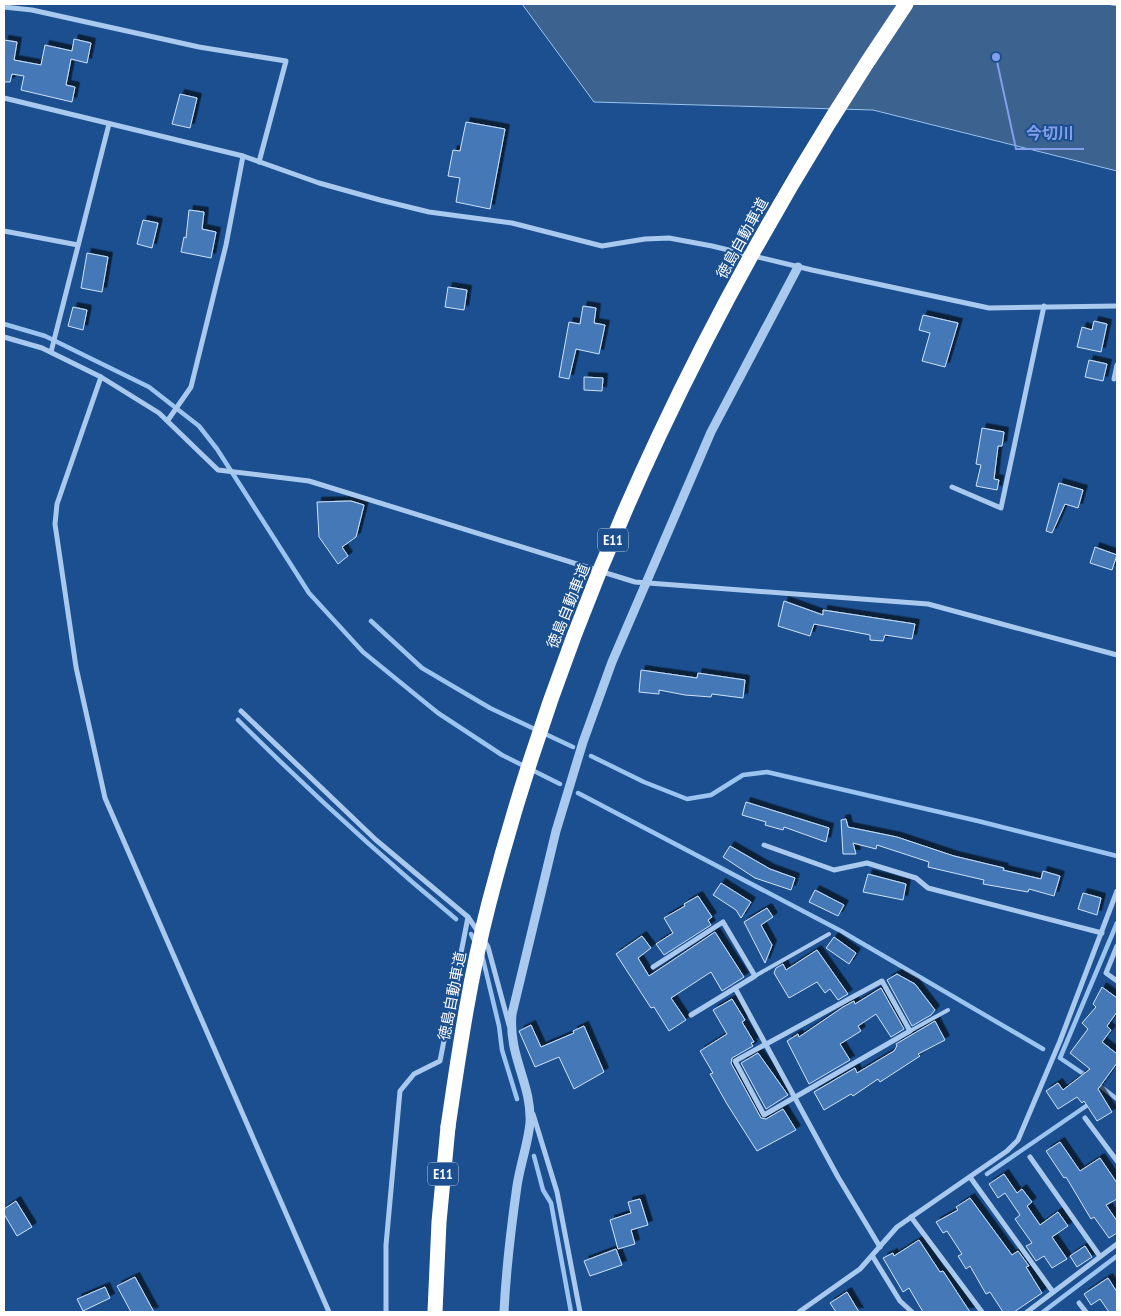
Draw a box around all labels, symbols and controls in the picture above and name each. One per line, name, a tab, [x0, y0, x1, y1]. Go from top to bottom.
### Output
callout: 今切川	[1016, 118, 1084, 149]
text: 今切川	[1026, 123, 1074, 143]
street label: 徳島自動車道	[712, 194, 772, 282]
road number: E11	[598, 528, 628, 552]
street label: 徳島自動車道	[542, 561, 594, 651]
street label: 徳島自動車道	[434, 950, 470, 1042]
road number: E11	[428, 1162, 458, 1186]

